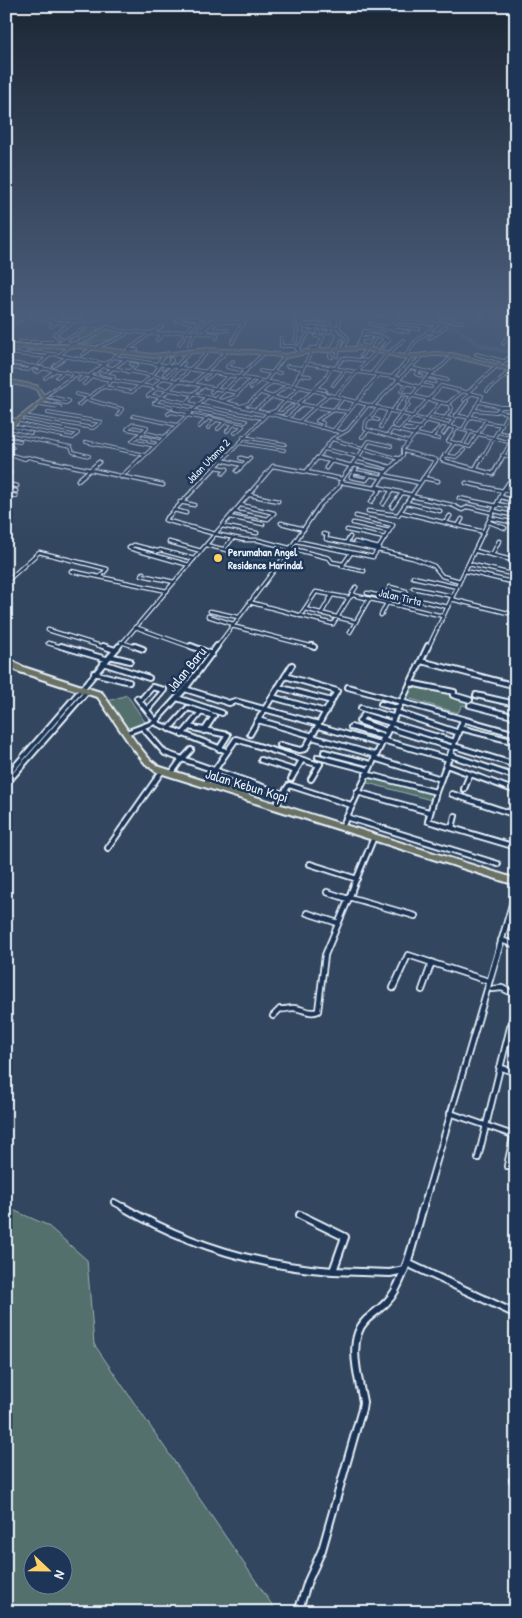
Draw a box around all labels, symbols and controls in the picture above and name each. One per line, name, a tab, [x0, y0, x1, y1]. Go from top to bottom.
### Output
street label: Jalan Utama 2	[183, 436, 233, 486]
place label: Perumahan Angel Residence Marindal	[228, 545, 304, 572]
marker: Perumahan Angel Residence Marindal	[212, 552, 224, 564]
street label: Jalan Tirta	[377, 585, 423, 609]
street label: Jalan Baru	[162, 642, 210, 696]
street label: Jalan Kebun Kopi	[203, 763, 291, 808]
north arrow	[22, 1546, 72, 1596]
text: N	[50, 1568, 71, 1583]

